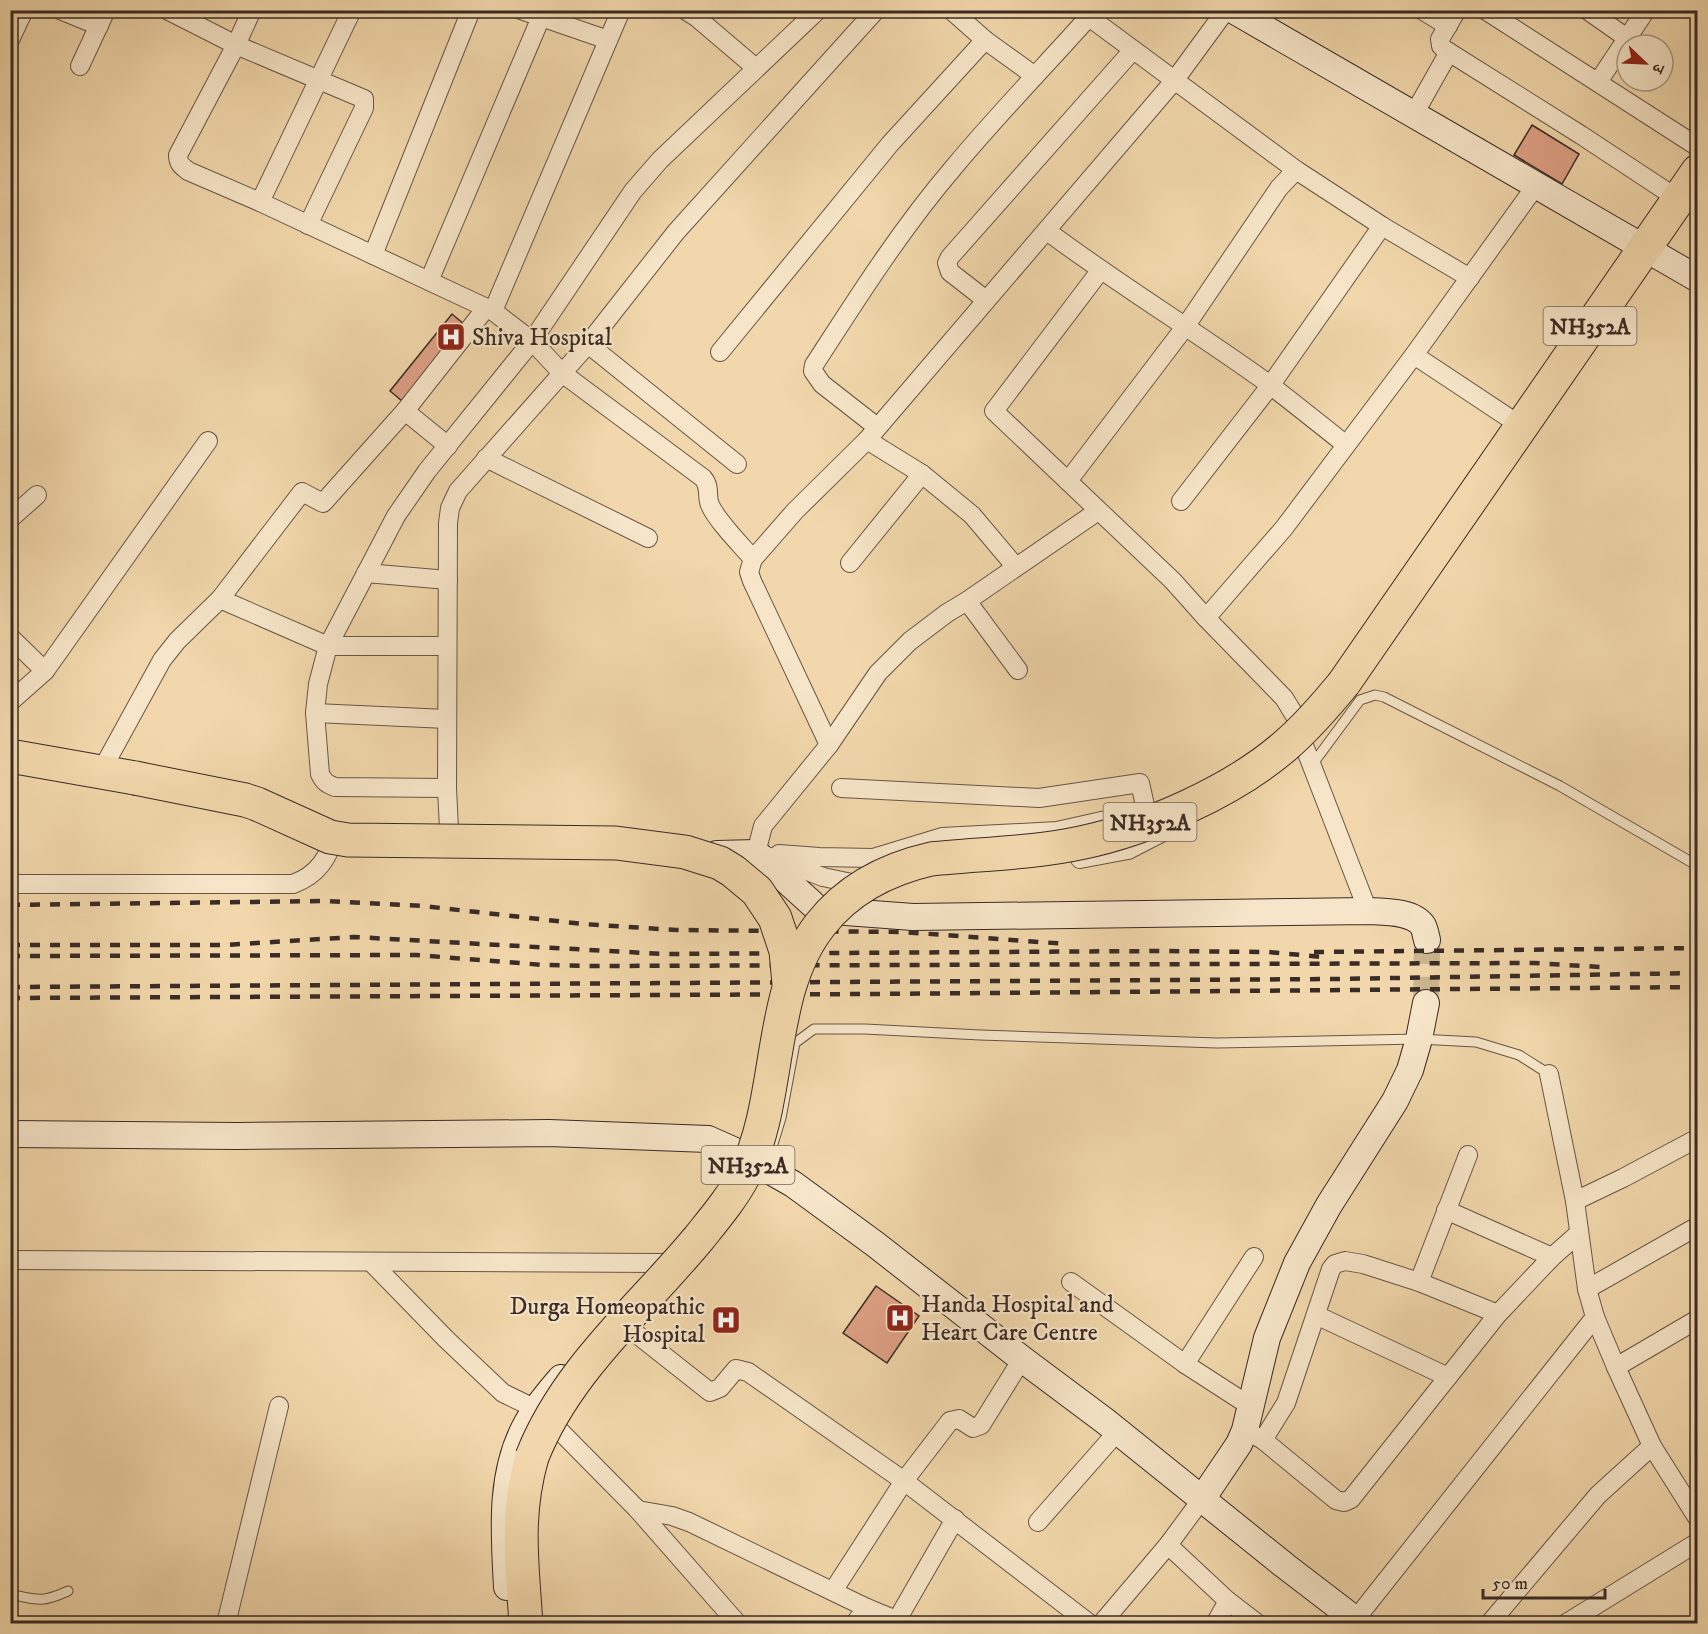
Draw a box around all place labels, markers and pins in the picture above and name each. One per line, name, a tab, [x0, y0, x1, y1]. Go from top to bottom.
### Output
hospital icon: Shiva Hospital	[435, 321, 467, 353]
place label: Shiva Hospital	[472, 323, 613, 353]
place label: Handa Hospital and Heart Care Centre	[921, 1290, 1114, 1348]
place label: Durga Homeopathic Hospital	[510, 1292, 706, 1350]
hospital icon: Handa Hospital and Heart Care Centre	[884, 1302, 916, 1334]
hospital icon: Durga Homeopathic Hospital	[710, 1304, 742, 1336]

